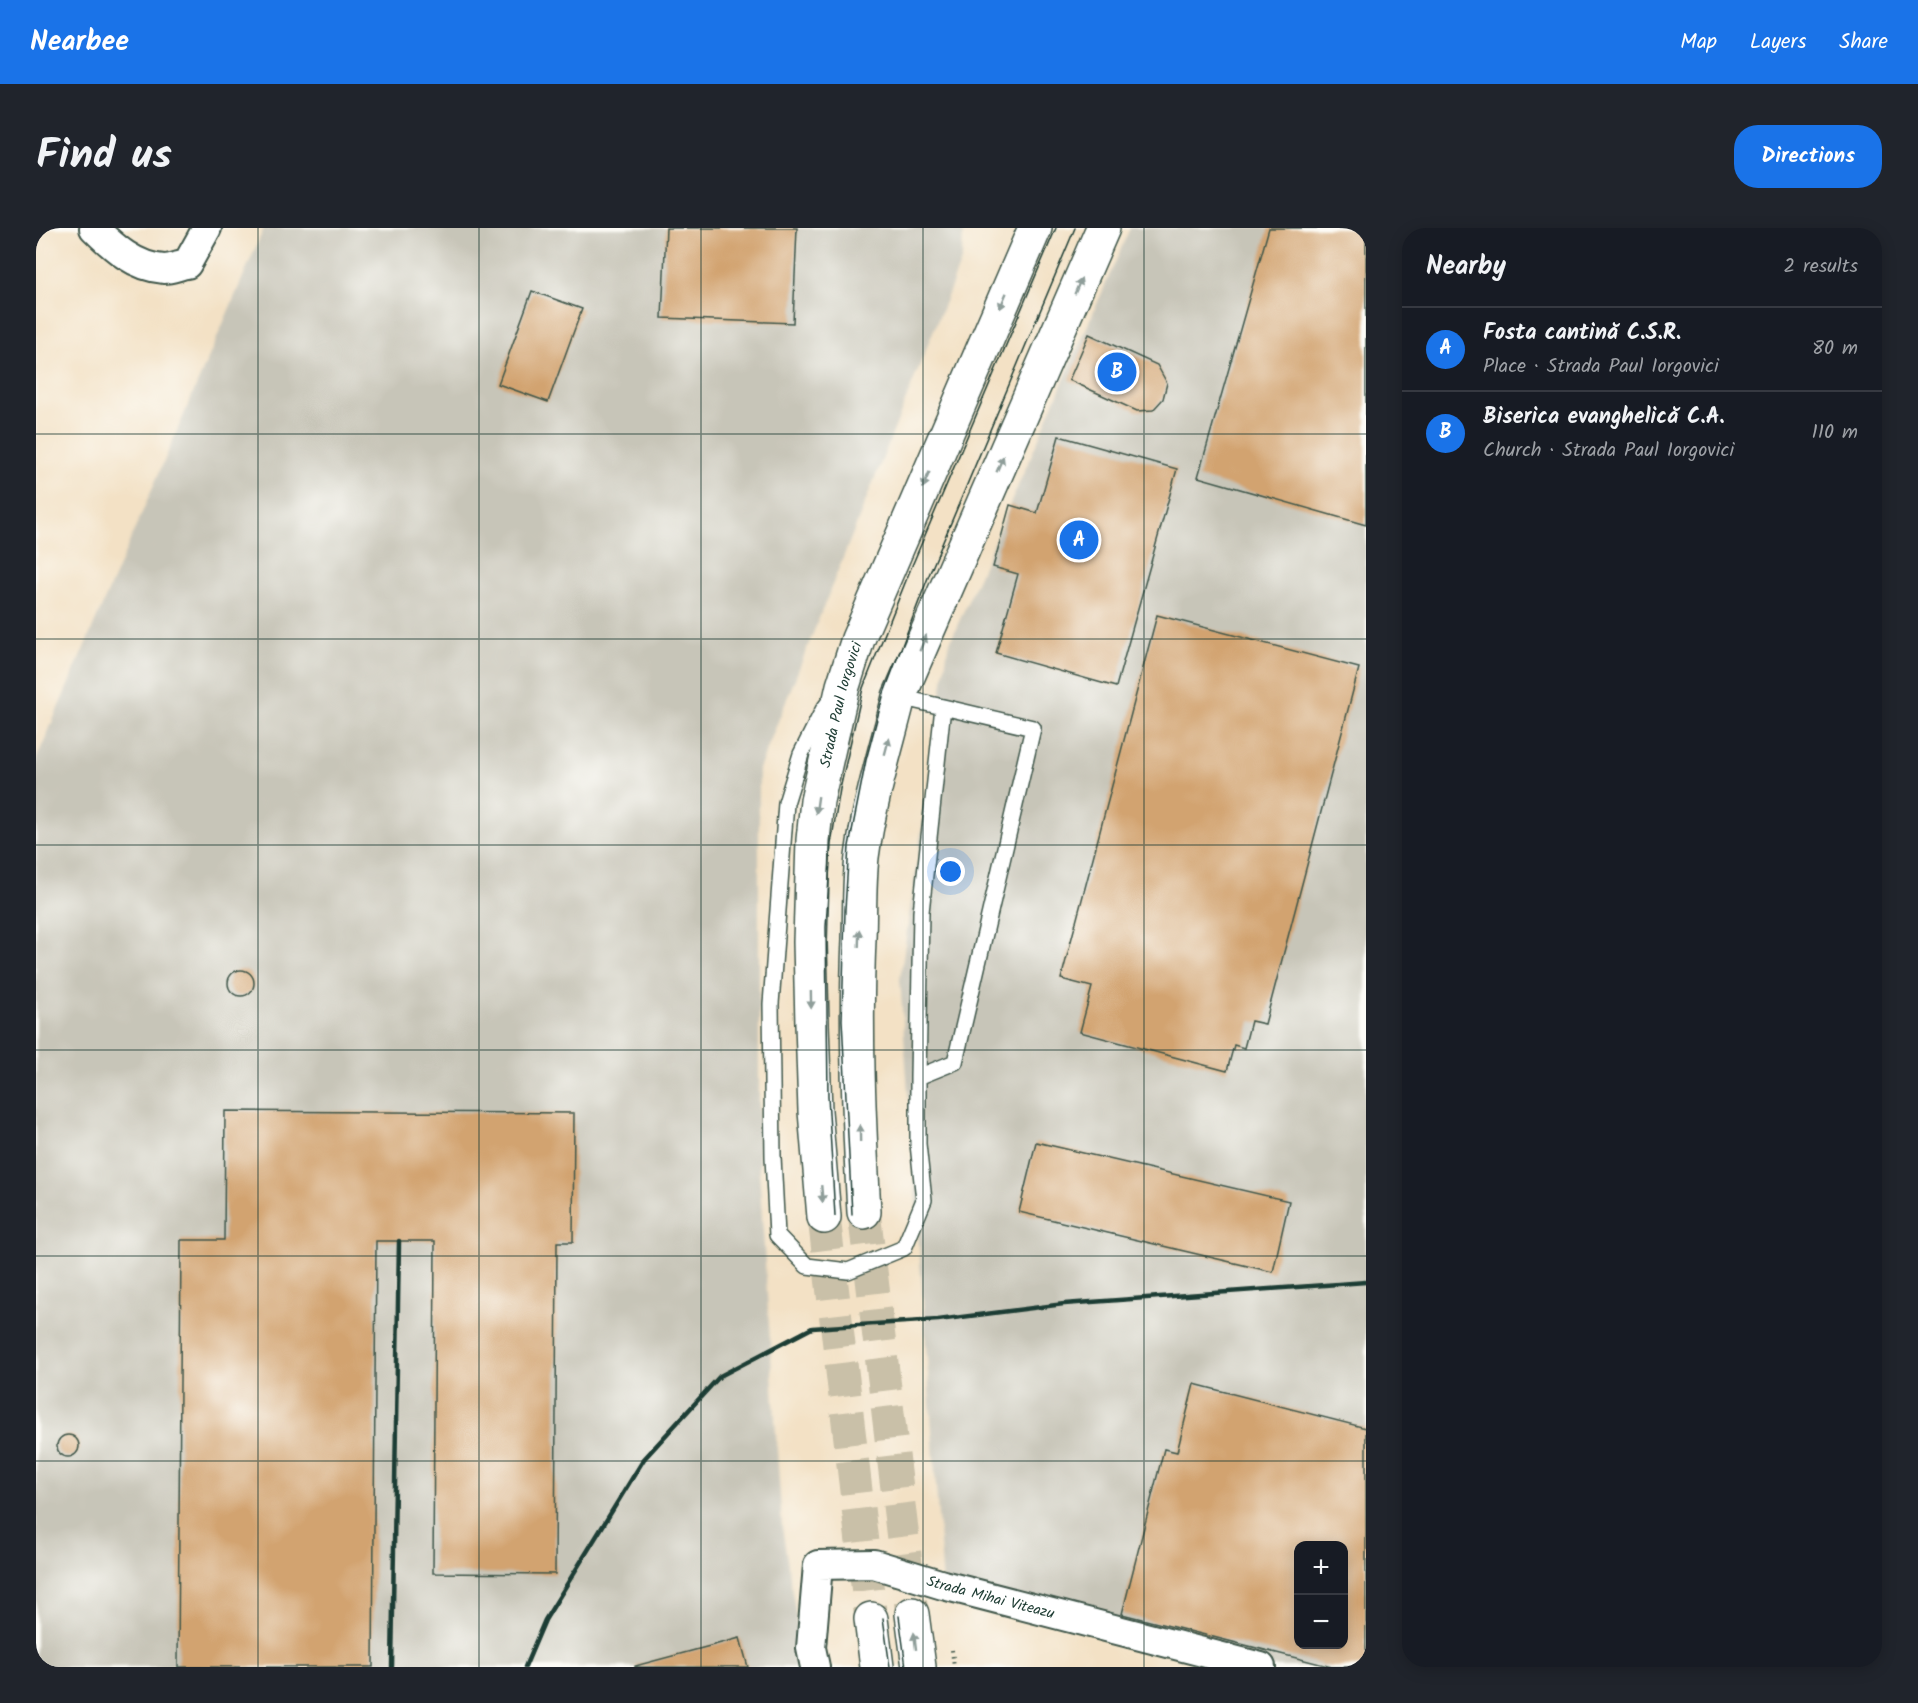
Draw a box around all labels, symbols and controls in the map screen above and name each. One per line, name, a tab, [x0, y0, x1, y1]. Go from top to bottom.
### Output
text: Nearbee	[30, 20, 129, 65]
text: Map	[1680, 26, 1717, 59]
text: Layers	[1750, 26, 1806, 59]
text: Share	[1839, 26, 1888, 59]
text: Find us	[36, 123, 172, 190]
button: Directions	[1734, 125, 1882, 188]
text: Nearby	[1426, 246, 1506, 288]
text: 2 results	[1783, 251, 1858, 283]
one-way arrow	[1073, 277, 1082, 294]
one-way arrow	[998, 292, 1007, 310]
text: Fosta cantină C.S.R.	[1483, 316, 1681, 351]
text: A	[1439, 333, 1452, 365]
text: 80 m	[1812, 333, 1858, 365]
pin: B	[1098, 350, 1136, 394]
text: Place · Strada Paul Iorgovici	[1483, 351, 1719, 383]
text: Biserica evanghelică C.A.	[1483, 400, 1725, 435]
text: B	[1439, 417, 1452, 449]
text: 110 m	[1812, 417, 1858, 449]
text: Church · Strada Paul Iorgovici	[1483, 435, 1734, 467]
one-way arrow	[995, 455, 1005, 473]
one-way arrow	[921, 471, 930, 488]
pin: A	[1060, 518, 1098, 562]
one-way arrow	[918, 635, 927, 652]
street label: Strada Paul Iorgovici	[814, 638, 870, 770]
one-way arrow	[882, 737, 892, 755]
one-way arrow	[812, 796, 821, 815]
your location	[936, 857, 965, 886]
one-way arrow	[854, 929, 863, 948]
one-way arrow	[806, 990, 816, 1009]
one-way arrow	[855, 1123, 865, 1142]
one-way arrow	[817, 1185, 827, 1204]
map controls	[1294, 1541, 1348, 1649]
button: +	[1294, 1541, 1348, 1595]
street label: Strada Mihai Viteazu	[923, 1570, 1057, 1626]
button: −	[1294, 1595, 1348, 1649]
one-way arrow	[910, 1631, 920, 1650]

